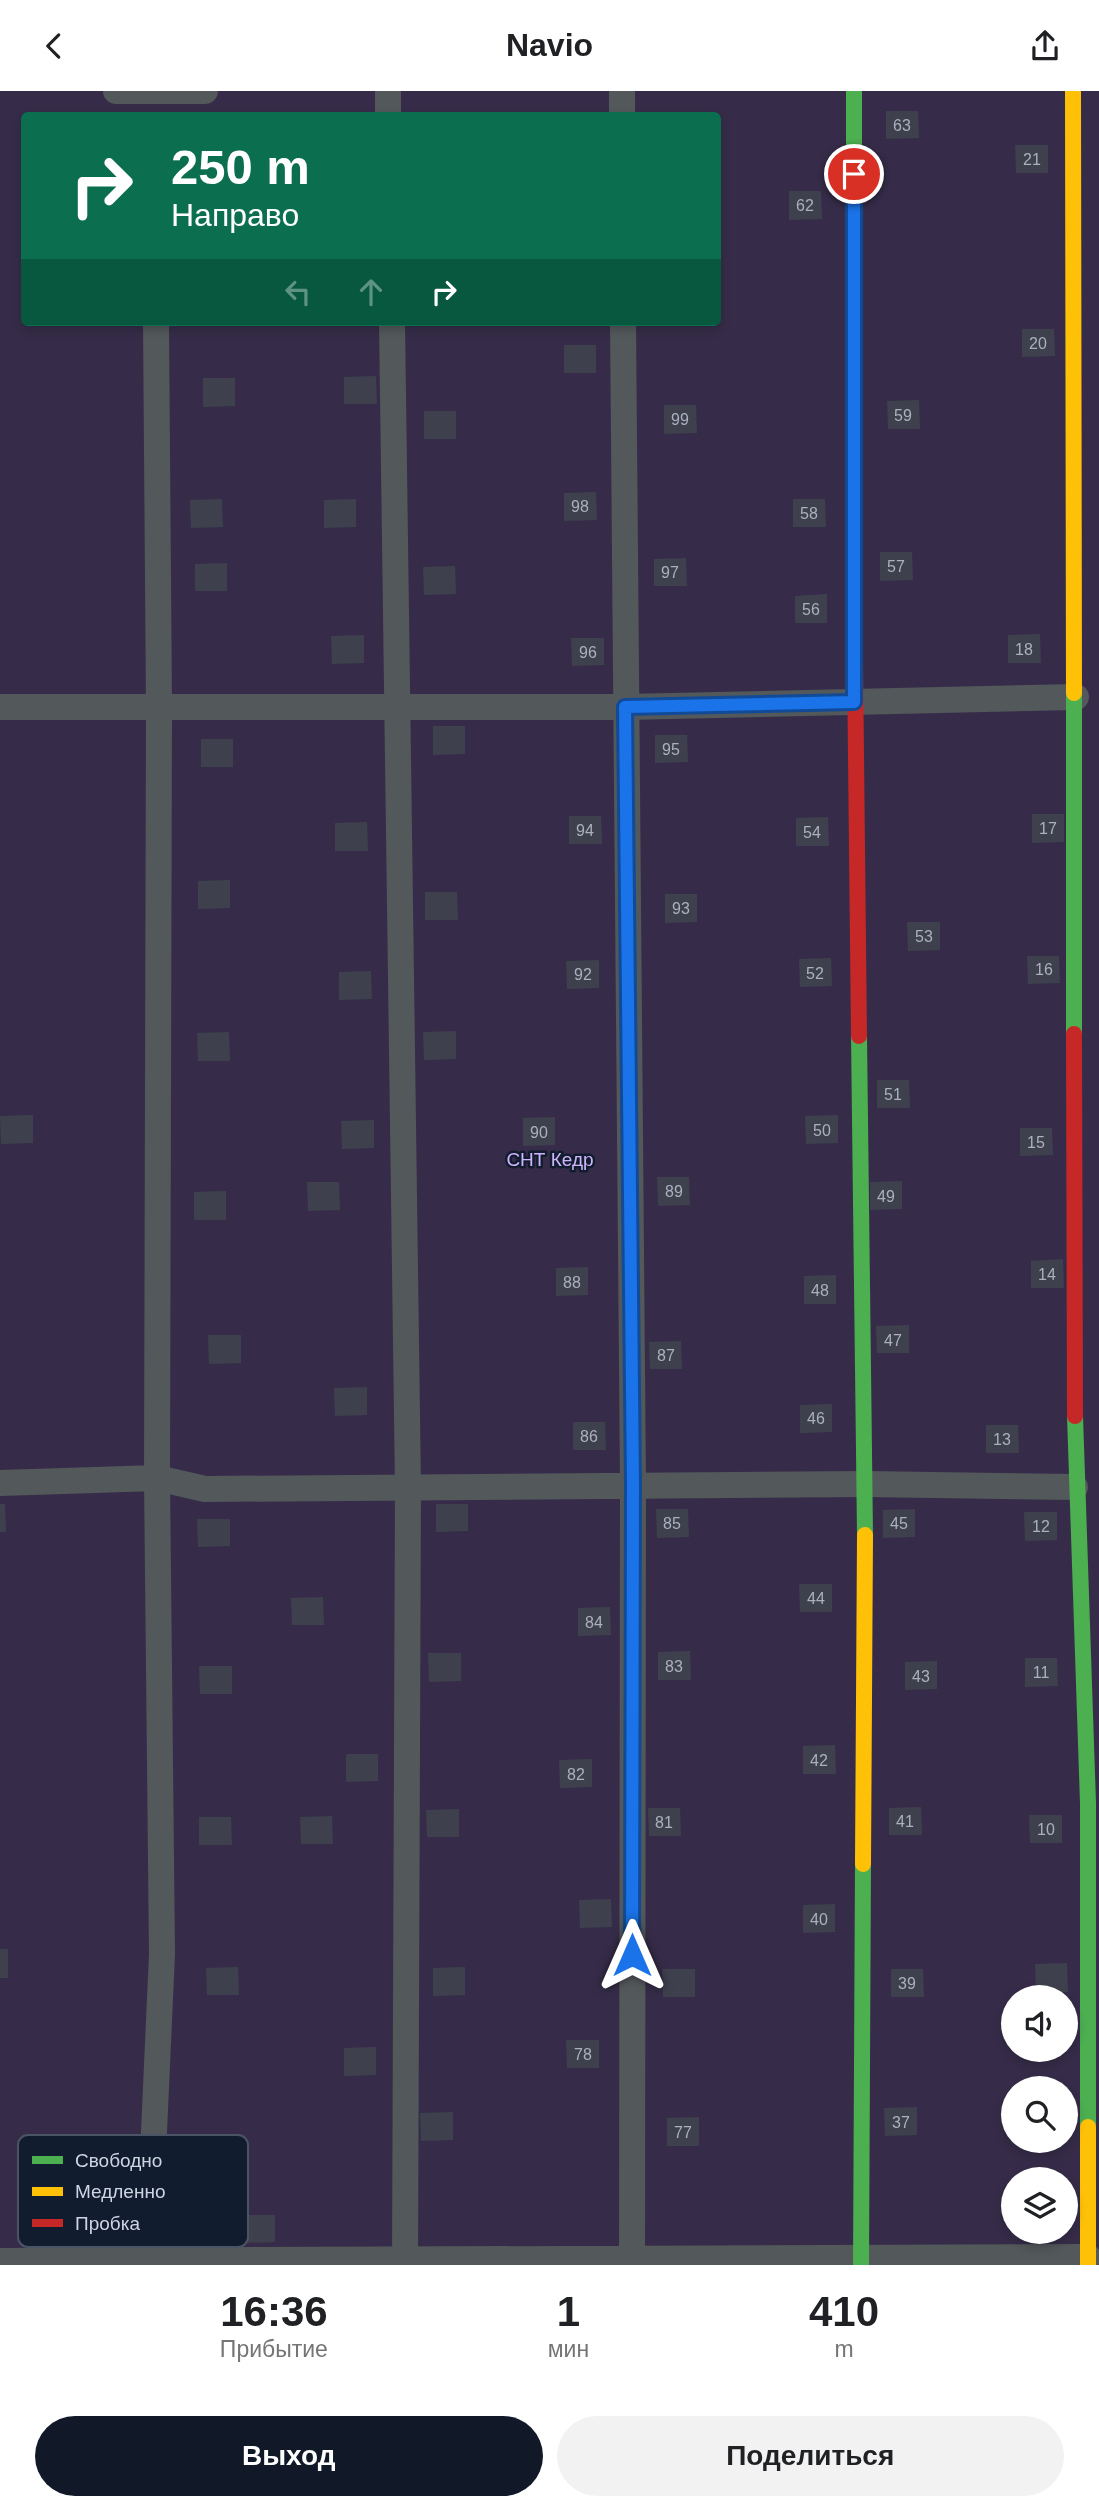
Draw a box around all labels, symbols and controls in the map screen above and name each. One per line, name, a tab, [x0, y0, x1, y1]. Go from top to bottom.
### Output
icon: back	[35, 27, 73, 65]
text: Navio	[506, 27, 593, 63]
icon: share	[1026, 27, 1064, 65]
house number: 63	[893, 117, 911, 134]
icon: right	[56, 140, 147, 231]
text: 250 m	[171, 140, 310, 194]
pin	[824, 144, 884, 204]
house number: 21	[1023, 151, 1041, 168]
icon: arrive	[835, 155, 873, 193]
text: Направо	[171, 197, 299, 233]
house number: 62	[796, 197, 814, 214]
icon: left	[279, 273, 317, 311]
icon: ahead	[352, 273, 390, 311]
icon: right	[425, 273, 463, 311]
house number: 20	[1029, 335, 1047, 352]
house number: 59	[894, 407, 912, 424]
house number: 99	[671, 411, 689, 428]
house number: 98	[571, 498, 589, 515]
house number: 58	[800, 505, 818, 522]
house number: 57	[887, 558, 905, 575]
house number: 97	[661, 564, 679, 581]
house number: 56	[802, 601, 820, 618]
house number: 18	[1015, 641, 1033, 658]
house number: 96	[579, 644, 597, 661]
house number: 95	[662, 741, 680, 758]
house number: 17	[1039, 820, 1057, 837]
house number: 94	[576, 822, 594, 839]
house number: 54	[803, 824, 821, 841]
house number: 93	[672, 900, 690, 917]
house number: 53	[915, 928, 933, 945]
house number: 16	[1035, 961, 1053, 978]
house number: 52	[806, 965, 824, 982]
house number: 92	[574, 966, 592, 983]
house number: 51	[884, 1086, 902, 1103]
house number: 50	[813, 1122, 831, 1139]
house number: 90	[530, 1124, 548, 1141]
house number: 15	[1027, 1134, 1045, 1151]
park label: СНТ Кедр	[506, 1149, 594, 1170]
house number: 89	[665, 1183, 683, 1200]
house number: 49	[877, 1188, 895, 1205]
house number: 14	[1038, 1266, 1056, 1283]
house number: 88	[563, 1274, 581, 1291]
house number: 48	[811, 1282, 829, 1299]
house number: 47	[884, 1332, 902, 1349]
house number: 87	[657, 1347, 675, 1364]
house number: 46	[807, 1410, 825, 1427]
house number: 86	[580, 1428, 598, 1445]
house number: 13	[993, 1431, 1011, 1448]
house number: 85	[663, 1515, 681, 1532]
house number: 45	[890, 1515, 908, 1532]
house number: 12	[1032, 1518, 1050, 1535]
house number: 44	[807, 1590, 825, 1607]
house number: 84	[585, 1614, 603, 1631]
house number: 83	[665, 1658, 683, 1675]
house number: 11	[1033, 1664, 1049, 1681]
house number: 43	[912, 1668, 930, 1685]
house number: 42	[810, 1752, 828, 1769]
house number: 82	[567, 1766, 585, 1783]
house number: 41	[896, 1813, 914, 1830]
house number: 81	[655, 1814, 673, 1831]
house number: 10	[1037, 1821, 1055, 1838]
house number: 40	[810, 1911, 828, 1928]
position arrow	[595, 1918, 669, 1992]
house number: 39	[898, 1975, 916, 1992]
map controls	[1001, 1985, 1078, 2244]
button: sound	[1001, 1985, 1078, 2062]
house number: 78	[574, 2046, 592, 2063]
button: search	[1001, 2076, 1078, 2153]
house number: 37	[892, 2114, 910, 2131]
house number: 77	[674, 2124, 692, 2141]
legend	[18, 2135, 248, 2247]
text: Свободно	[75, 2150, 162, 2171]
button: layers	[1001, 2167, 1078, 2244]
text: Медленно	[75, 2181, 165, 2202]
text: Пробка	[75, 2213, 140, 2234]
text: 16:36	[220, 2288, 328, 2335]
text: 1	[557, 2288, 580, 2335]
text: 410	[809, 2288, 879, 2335]
text: Прибытие	[220, 2336, 328, 2362]
text: мин	[548, 2336, 589, 2362]
text: m	[834, 2336, 854, 2362]
button: Выход	[35, 2416, 543, 2496]
button: Поделиться	[557, 2416, 1064, 2496]

